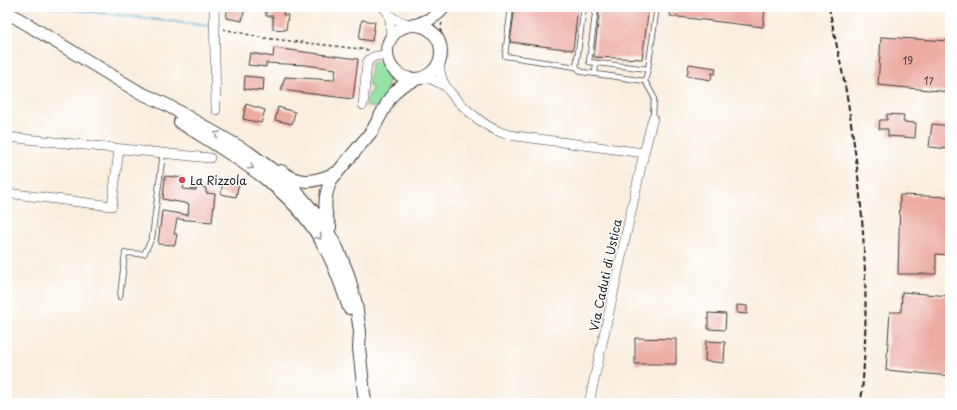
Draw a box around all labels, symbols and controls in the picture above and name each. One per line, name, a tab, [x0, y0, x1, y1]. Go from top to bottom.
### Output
house number: 19	[903, 53, 913, 68]
house number: 17	[924, 73, 935, 88]
one-way arrow	[214, 132, 221, 139]
one-way arrow	[247, 162, 254, 170]
place label: La Rizzola	[190, 171, 247, 189]
marker: La Rizzola	[177, 175, 187, 185]
street label: Via Caduti di Ustica	[584, 217, 626, 333]
one-way arrow	[314, 233, 322, 240]

